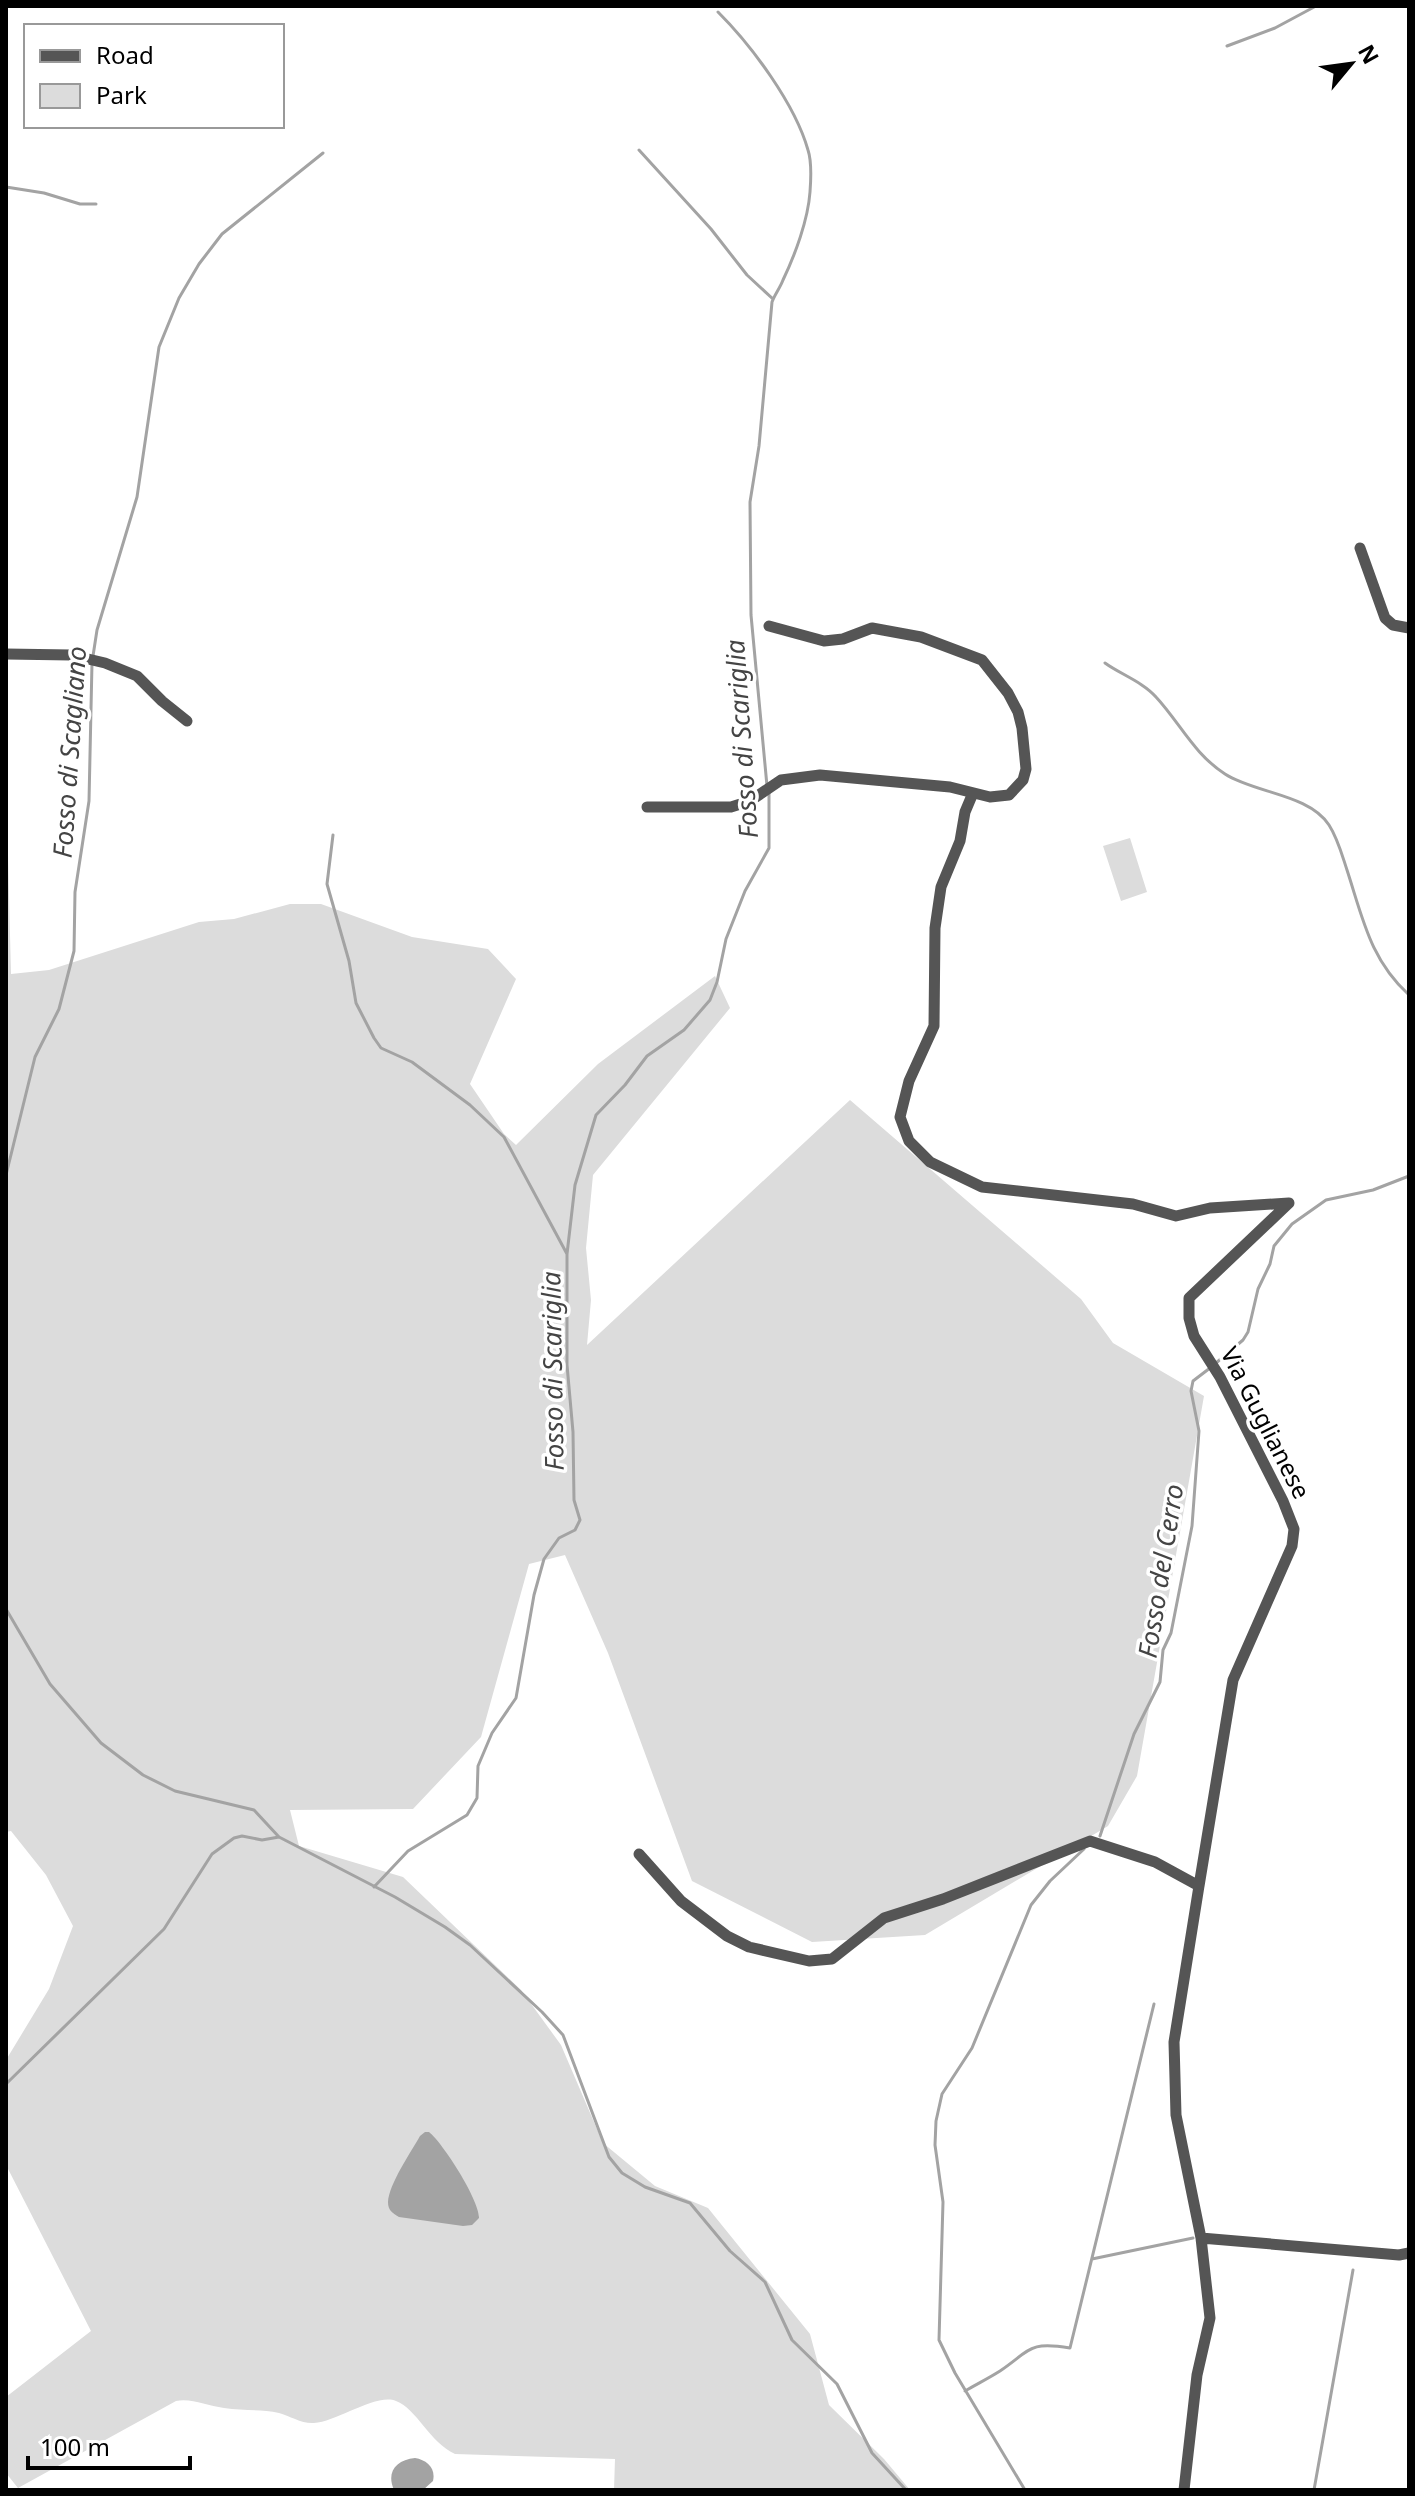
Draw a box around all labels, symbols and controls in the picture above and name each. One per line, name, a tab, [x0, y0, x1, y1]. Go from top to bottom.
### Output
legend	[24, 24, 284, 128]
north arrow	[1311, 24, 1391, 104]
text: Road	[96, 38, 154, 71]
text: N	[1352, 39, 1387, 69]
text: Park	[96, 78, 147, 111]
water label: Fosso di Scariglia	[716, 638, 766, 840]
water label: Fosso di Scagliano	[44, 645, 94, 859]
water label: Fosso di Scariglia	[532, 1271, 572, 1471]
street label: Via Guglianese	[1214, 1341, 1319, 1504]
water label: Fosso del Cerro	[1129, 1481, 1192, 1660]
scale bar	[28, 2420, 190, 2470]
text: 100 m	[40, 2430, 110, 2463]

